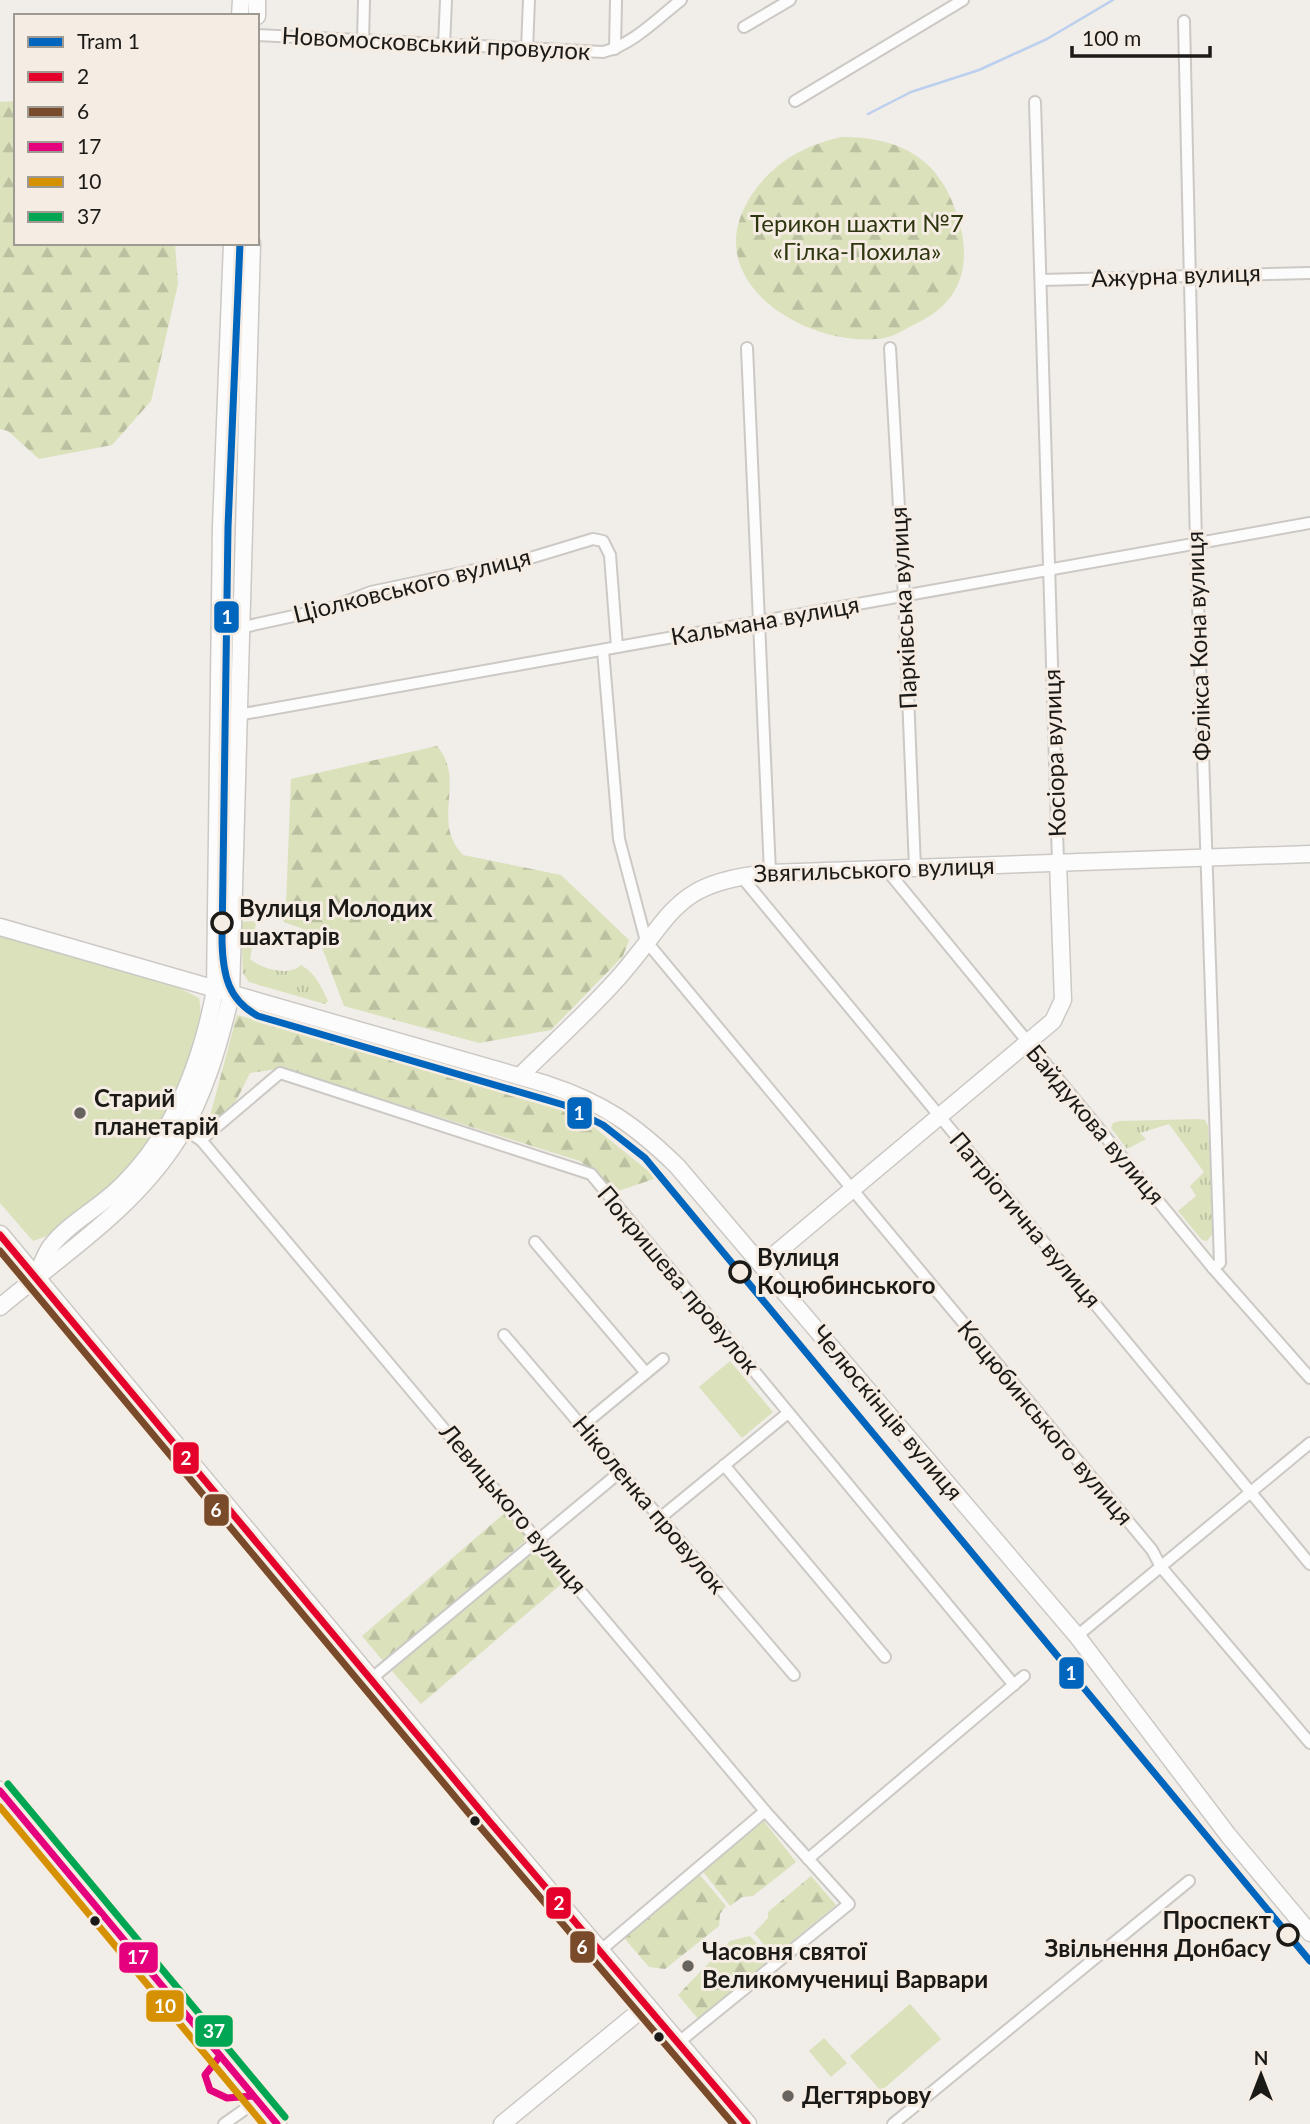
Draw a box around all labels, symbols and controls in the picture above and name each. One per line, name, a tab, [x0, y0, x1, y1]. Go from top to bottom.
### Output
legend	[14, 14, 259, 245]
scale bar	[1072, 14, 1210, 58]
street label: Новомосковський провулок	[281, 20, 592, 65]
text: 100 m	[1082, 25, 1141, 50]
text: Tram 1	[77, 28, 140, 53]
text: 2	[77, 63, 89, 88]
text: 6	[77, 98, 89, 123]
text: 17	[77, 133, 101, 158]
text: 10	[77, 168, 101, 193]
text: 37	[77, 203, 101, 228]
park label: Терикон шахти №7 «Гілка-Похила»	[750, 208, 964, 265]
street label: Ажурна вулиця	[1091, 257, 1261, 292]
street label: Парківська вулиця	[883, 506, 922, 710]
street label: Фелікса Кона вулиця	[1179, 531, 1216, 761]
street label: Ціолковського вулиця	[290, 541, 533, 628]
street label: Кальмана вулиця	[668, 589, 861, 650]
line badge: 1	[213, 600, 240, 634]
text: 1	[221, 605, 233, 628]
street label: Косіора вулиця	[1036, 669, 1071, 838]
street label: Звягильського вулиця	[753, 850, 995, 887]
place label: Вулиця Молодих шахтарів	[239, 893, 433, 950]
marker: Вулиця Молодих шахтарів	[211, 912, 233, 934]
street label: Байдукова вулиця	[1021, 1038, 1171, 1210]
place label: Старий планетарій	[94, 1083, 219, 1140]
line badge: 1	[566, 1096, 593, 1130]
text: 1	[573, 1101, 585, 1124]
marker: Старий планетарій	[72, 1105, 88, 1121]
street label: Патріотична вулиця	[944, 1125, 1108, 1313]
street label: Покришева провулок	[592, 1179, 767, 1379]
place label: Вулиця Коцюбинського	[757, 1242, 936, 1299]
marker: Вулиця Коцюбинського	[729, 1261, 751, 1283]
street label: Коцюбинського вулиця	[952, 1314, 1140, 1530]
street label: Челюскінців вулиця	[806, 1319, 970, 1505]
street label: Ніколенка провулок	[567, 1409, 733, 1599]
street label: Левицького вулиця	[434, 1416, 594, 1599]
line badge: 2	[172, 1441, 200, 1475]
text: 2	[180, 1446, 192, 1469]
line badge: 6	[203, 1493, 230, 1527]
text: 6	[210, 1498, 222, 1521]
line badge: 1	[1058, 1656, 1085, 1690]
text: 1	[1065, 1661, 1077, 1684]
unlabelled marker	[468, 1814, 482, 1828]
line badge: 2	[545, 1886, 572, 1920]
text: 2	[553, 1891, 565, 1914]
place label: Проспект Звільнення Донбасу	[1044, 1905, 1272, 1962]
unlabelled marker	[88, 1914, 102, 1928]
marker: Проспект Звільнення Донбасу	[1277, 1924, 1299, 1946]
line badge: 6	[569, 1930, 596, 1964]
text: 6	[576, 1935, 588, 1958]
place label: Часовня святої Великомучениці Варвари	[702, 1936, 988, 1993]
line badge: 17	[118, 1941, 159, 1974]
text: 17	[127, 1945, 149, 1968]
marker: Часовня святої Великомучениці Варвари	[680, 1958, 696, 1974]
line badge: 10	[145, 1989, 185, 2023]
text: 10	[154, 1994, 176, 2017]
line badge: 37	[194, 2014, 234, 2048]
text: 37	[203, 2019, 225, 2042]
unlabelled marker	[652, 2030, 666, 2044]
north arrow	[1226, 2040, 1296, 2110]
text: N	[1254, 2046, 1268, 2069]
place label: Дегтярьову	[802, 2080, 932, 2109]
marker: Дегтярьову	[780, 2088, 796, 2104]

